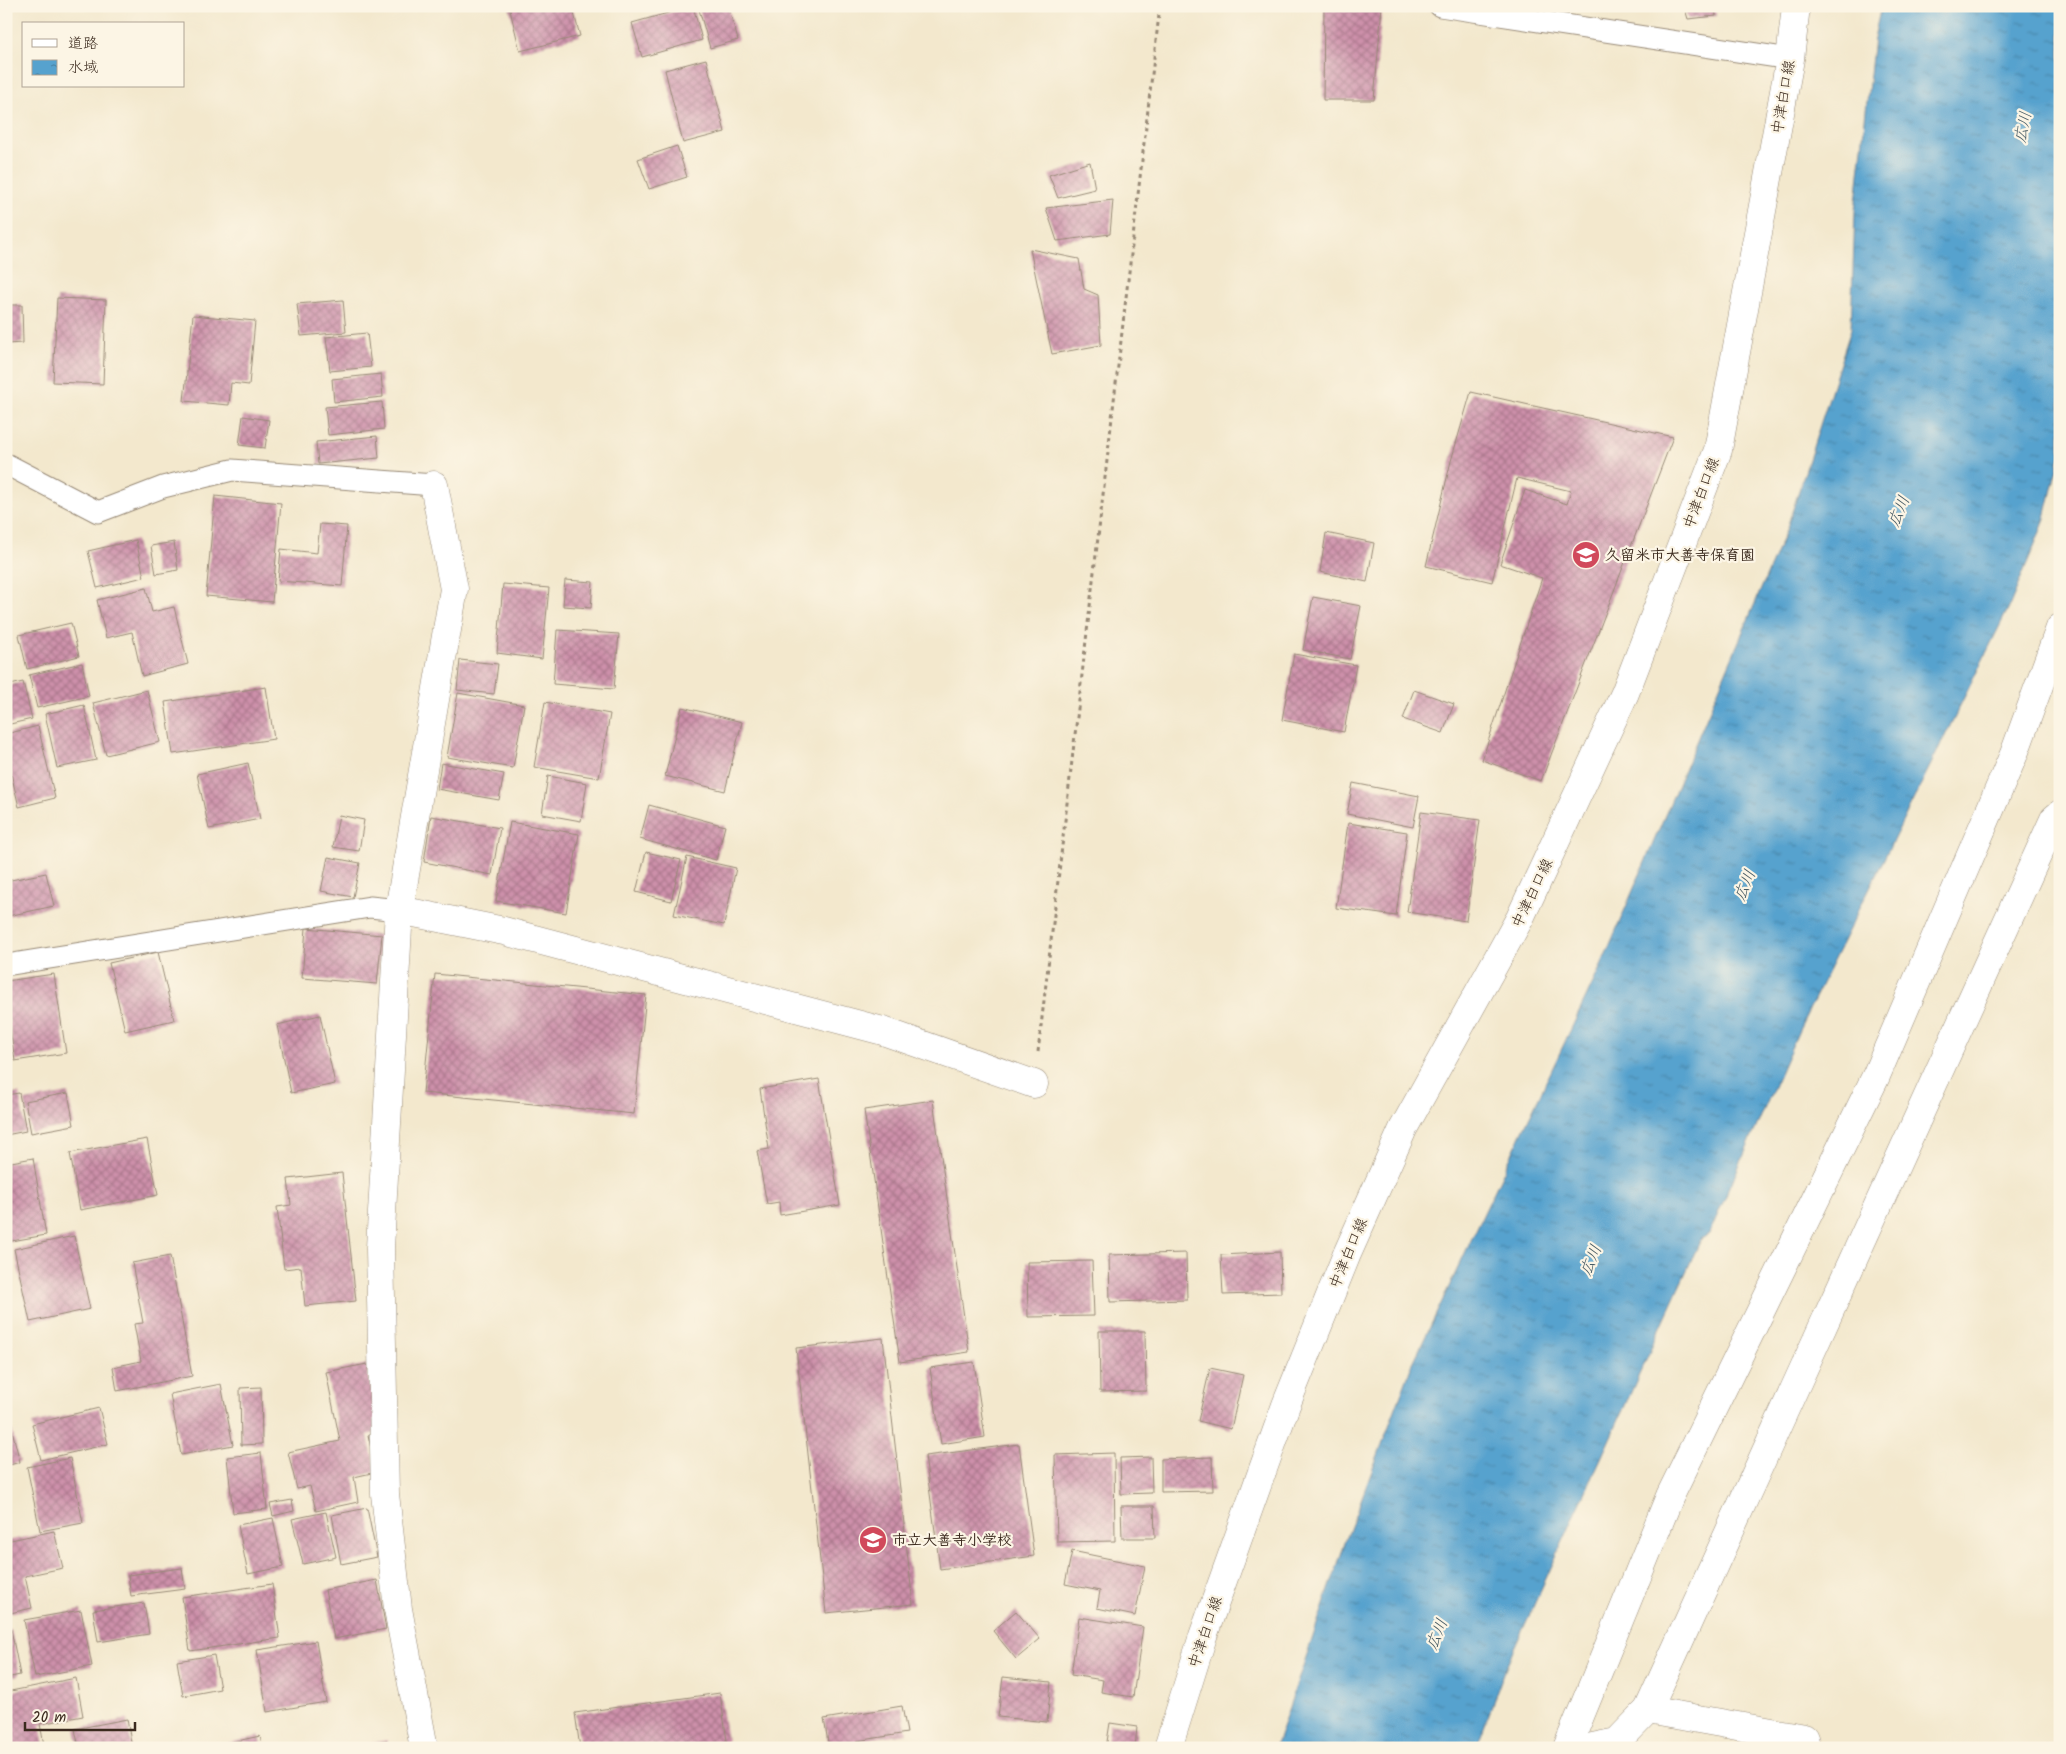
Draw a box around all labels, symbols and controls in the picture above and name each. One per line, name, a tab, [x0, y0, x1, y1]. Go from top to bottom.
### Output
legend	[22, 22, 185, 88]
text: 道路	[68, 32, 98, 56]
text: 水域	[68, 56, 98, 80]
street label: 中津白口線	[1766, 58, 1802, 136]
water label: 広川	[2008, 109, 2039, 145]
street label: 中津白口線	[1677, 454, 1727, 533]
water label: 広川	[1882, 492, 1917, 531]
school or university icon: 久留米市大善寺保育園	[1571, 540, 1601, 570]
place label: 久留米市大善寺保育園	[1605, 544, 1755, 568]
street label: 中津白口線	[1506, 854, 1560, 932]
water label: 広川	[1728, 866, 1763, 905]
street label: 中津白口線	[1323, 1214, 1375, 1293]
water label: 広川	[1574, 1241, 1609, 1280]
school or university icon: 市立大善寺小学校	[858, 1525, 888, 1555]
place label: 市立大善寺小学校	[892, 1529, 1012, 1553]
street label: 中津白口線	[1182, 1593, 1230, 1672]
water label: 広川	[1420, 1615, 1455, 1654]
scale bar	[25, 1699, 135, 1731]
text: 20 m	[32, 1706, 66, 1730]

